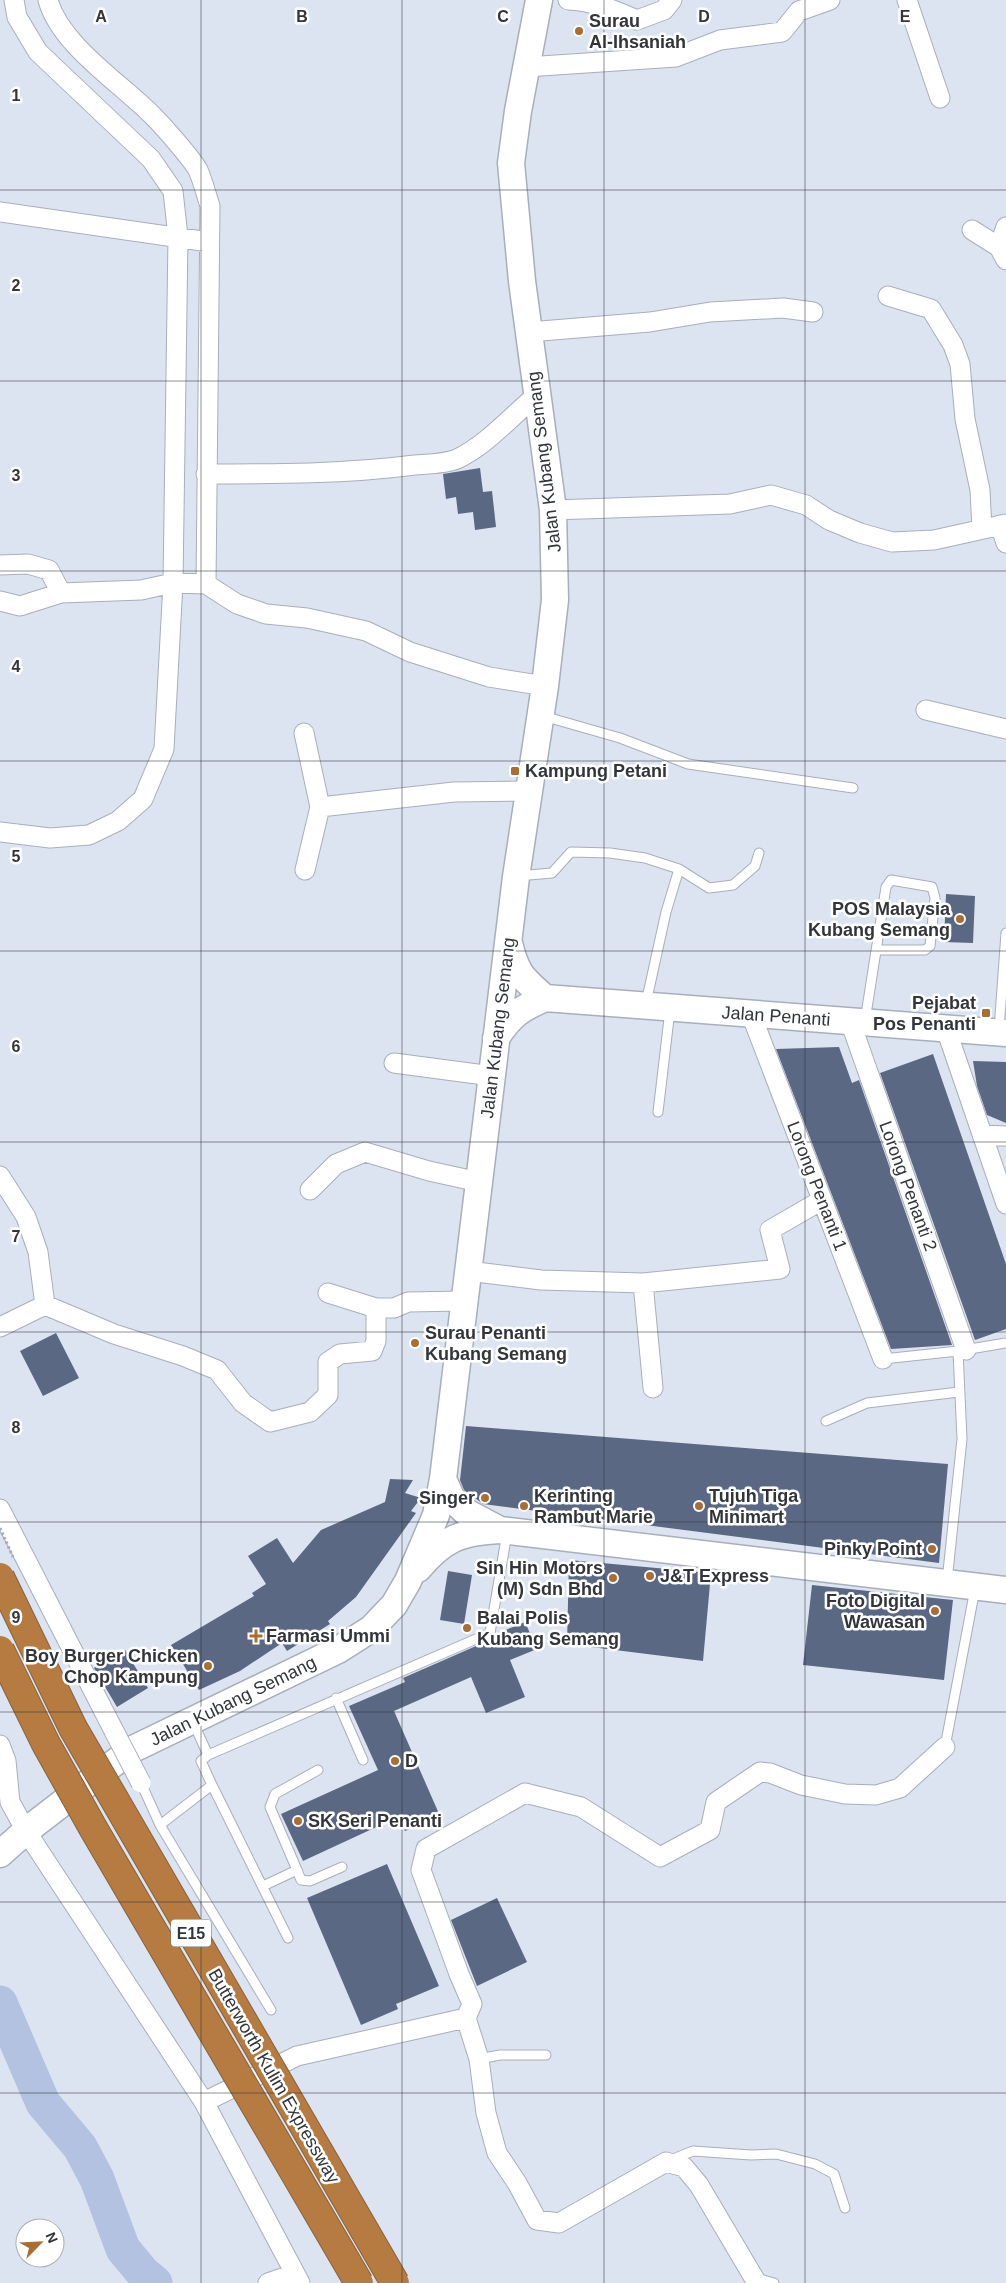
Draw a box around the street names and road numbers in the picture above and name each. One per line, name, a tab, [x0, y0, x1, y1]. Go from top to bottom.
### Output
street label: Jalan Kubang Semang	[523, 370, 565, 554]
street label: Jalan Kubang Semang	[477, 936, 519, 1120]
street label: Jalan Penanti	[721, 1002, 831, 1030]
street label: Lorong Penanti 1	[783, 1118, 851, 1254]
street label: Lorong Penanti 2	[875, 1118, 941, 1254]
street label: Jalan Kubang Semang	[147, 1652, 319, 1750]
road number: E15	[171, 1920, 211, 1946]
street label: Butterworth Kulim Expressway	[204, 1965, 344, 2187]

